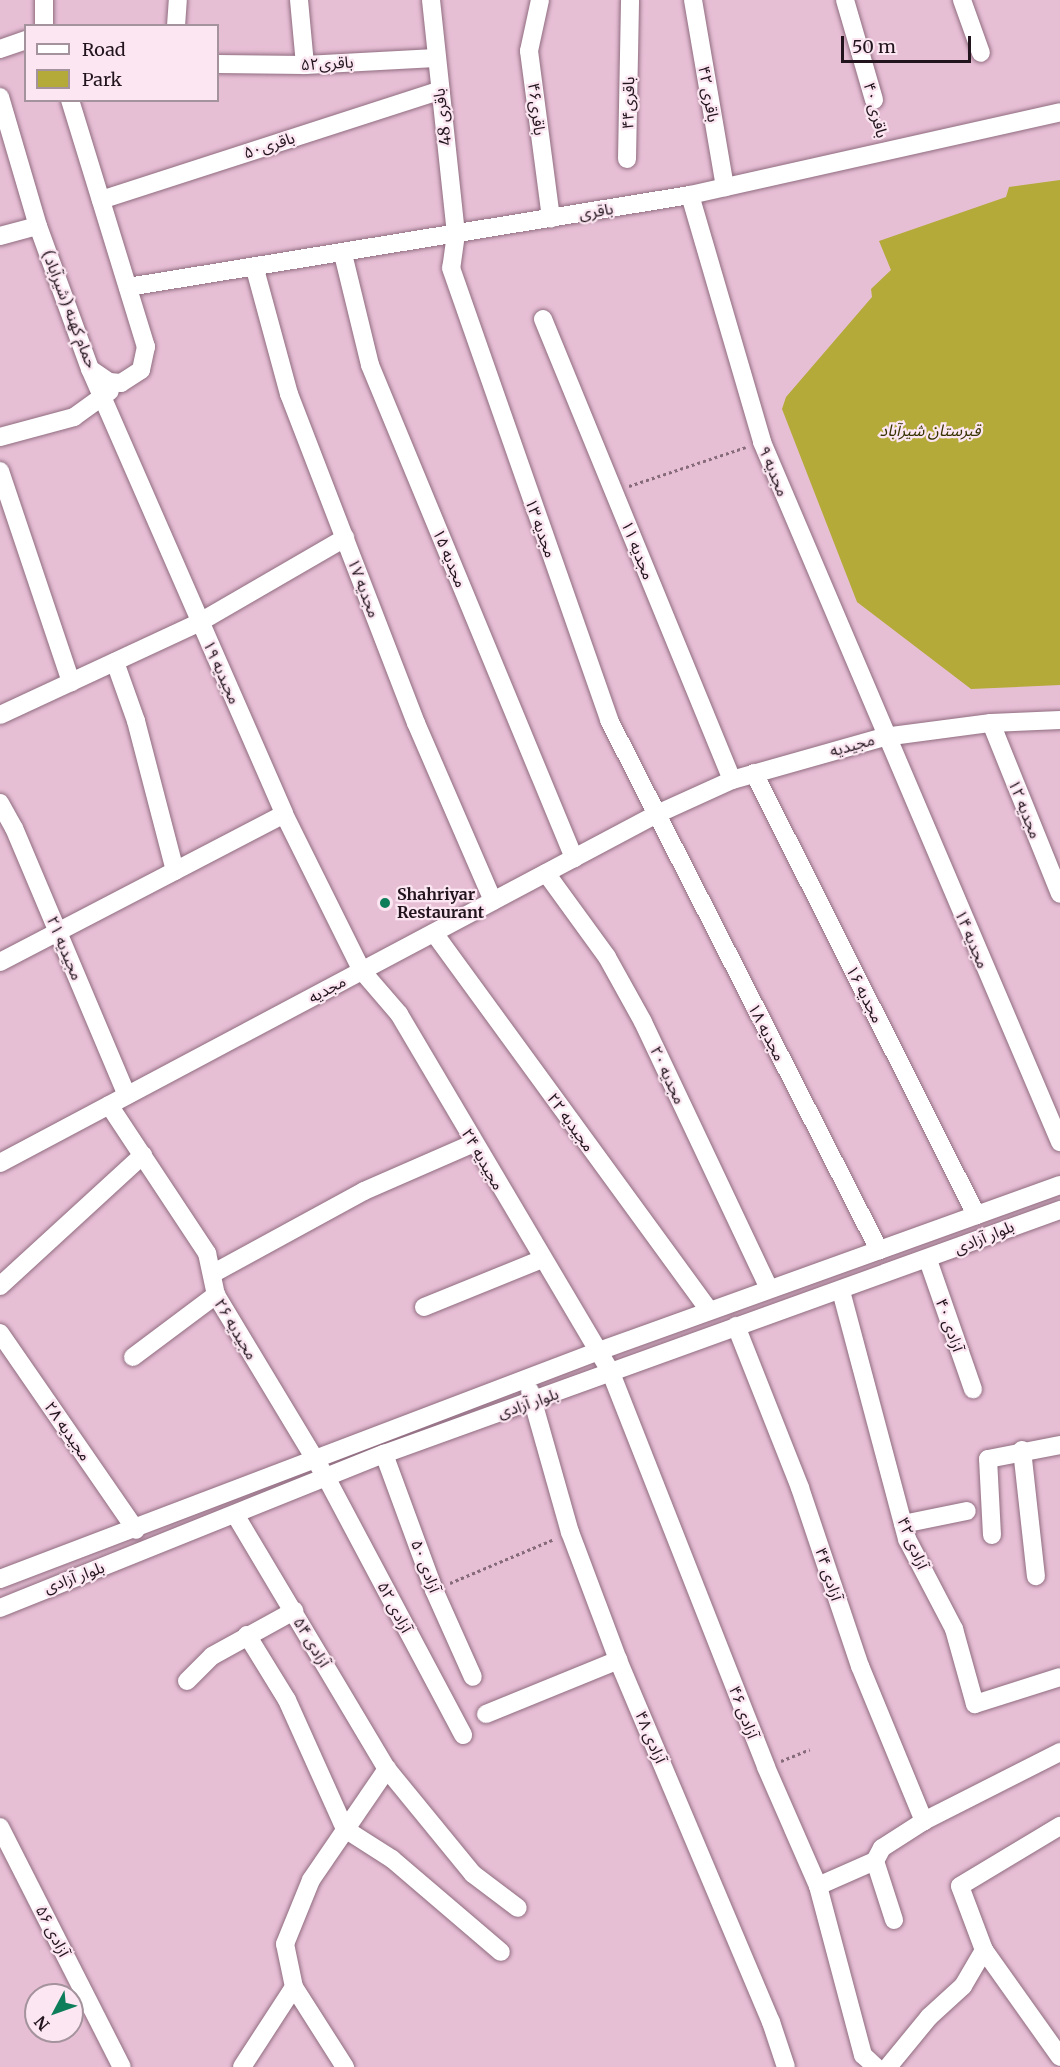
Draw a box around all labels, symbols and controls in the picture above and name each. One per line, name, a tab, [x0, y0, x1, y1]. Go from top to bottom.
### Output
legend	[24, 24, 219, 102]
scale bar	[844, 24, 974, 62]
text: 50 m	[852, 35, 896, 58]
text: Road	[82, 38, 126, 61]
street label: باقری۵۲	[300, 52, 354, 74]
street label: باقری ۴۲	[695, 64, 723, 124]
text: Park	[82, 68, 122, 91]
street label: باقری۴۴	[618, 76, 638, 130]
street label: باقری ۴۰	[860, 80, 892, 140]
street label: باقری۴۶	[524, 82, 550, 136]
street label: باقری 48	[429, 87, 455, 147]
street label: باقری۵۰	[241, 128, 297, 162]
street label: باقری	[577, 199, 615, 223]
street label: حمام کهنه (شیرآباد)	[39, 247, 101, 371]
park label: قبرستان شیرآباد	[880, 420, 980, 440]
street label: مجدیه ۹	[755, 443, 793, 499]
street label: مجدیه ۱۳	[521, 496, 561, 560]
street label: مجدیه ۱۱	[618, 518, 658, 582]
street label: مجدیه ۱۵	[429, 526, 471, 590]
street label: مجدیه ۱۷	[344, 556, 384, 620]
street label: مجیدیه ۱۹	[199, 637, 245, 707]
street label: مجیدیه	[827, 729, 877, 761]
street label: مجدیه ۱۲	[1005, 777, 1045, 841]
place label: Shahriyar Restaurant	[397, 884, 484, 922]
marker: Shahriyar Restaurant	[378, 896, 392, 910]
street label: مجدیه ۱۴	[951, 907, 993, 971]
street label: مجیدیه ۲۱	[43, 913, 87, 983]
street label: مجدیه ۱۶	[842, 962, 888, 1026]
street label: مجدیه	[305, 971, 349, 1007]
street label: مجدیه ۱۸	[744, 1000, 790, 1064]
street label: مجدیه ۲۰	[646, 1043, 690, 1107]
street label: مجیدیه ۲۲	[543, 1089, 599, 1155]
street label: مجیدیه ۲۴	[458, 1125, 508, 1193]
street label: بلوار آزادی	[951, 1216, 1017, 1258]
street label: مجیدیه ۲۶	[210, 1295, 262, 1363]
street label: آزادی ۴۰	[932, 1296, 968, 1354]
street label: بلوار آزادی	[495, 1384, 561, 1422]
street label: مجیدیه ۲۸	[41, 1398, 95, 1464]
street label: آزادی ۴۲	[893, 1514, 933, 1572]
street label: آزادی ۵۰	[407, 1537, 445, 1595]
street label: آزادی ۴۴	[811, 1545, 847, 1603]
street label: بلوار آزادی	[41, 1557, 107, 1597]
street label: آزادی ۵۲	[374, 1578, 416, 1636]
street label: آزادی ۵۴	[290, 1614, 334, 1670]
street label: آزادی ۴۶	[725, 1683, 763, 1741]
street label: آزادی ۴۸	[631, 1708, 671, 1766]
street label: آزادی ۵۶	[32, 1902, 74, 1960]
north arrow	[24, 1983, 84, 2043]
text: N	[30, 2012, 54, 2035]

